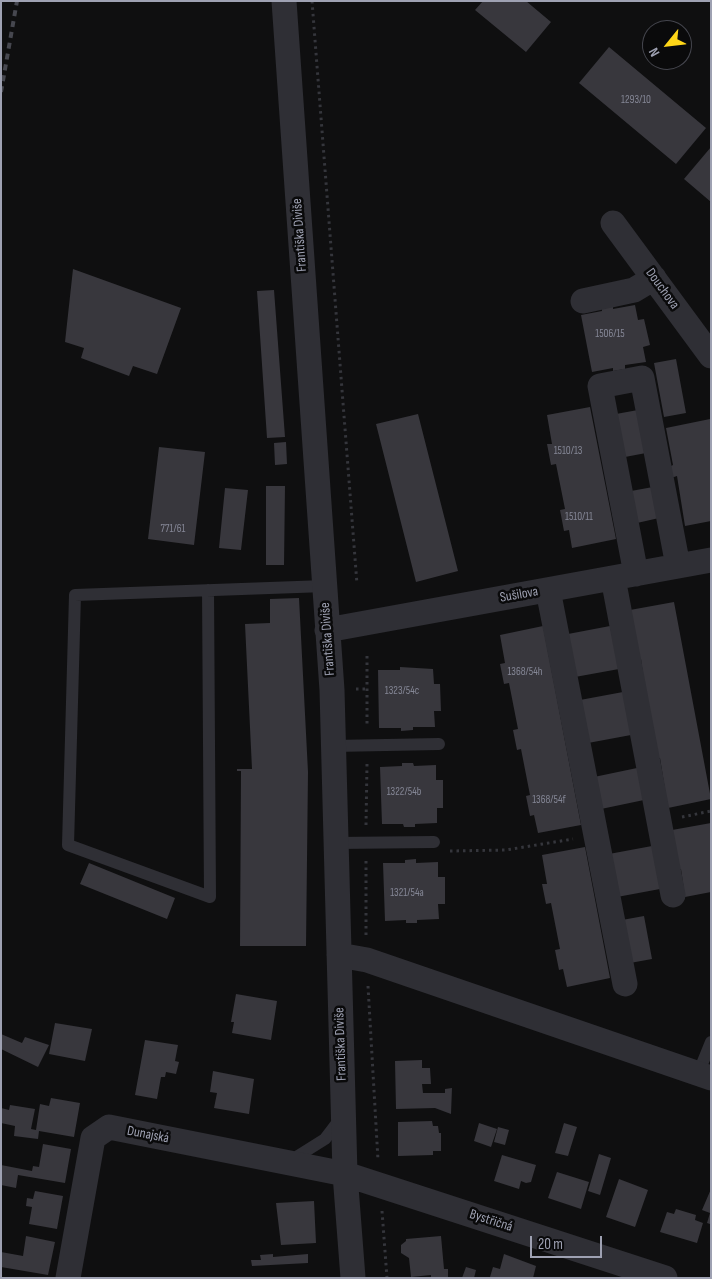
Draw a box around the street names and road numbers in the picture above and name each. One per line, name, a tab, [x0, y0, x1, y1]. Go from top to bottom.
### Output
street label: Františka Diviše	[289, 198, 311, 272]
street label: Douchova	[642, 265, 682, 313]
street label: Sušilova	[499, 583, 539, 607]
street label: Františka Diviše	[317, 602, 339, 676]
street label: Františka Diviše	[331, 1007, 351, 1081]
street label: Dunajská	[126, 1123, 170, 1147]
street label: Bystřičná	[467, 1206, 515, 1236]

